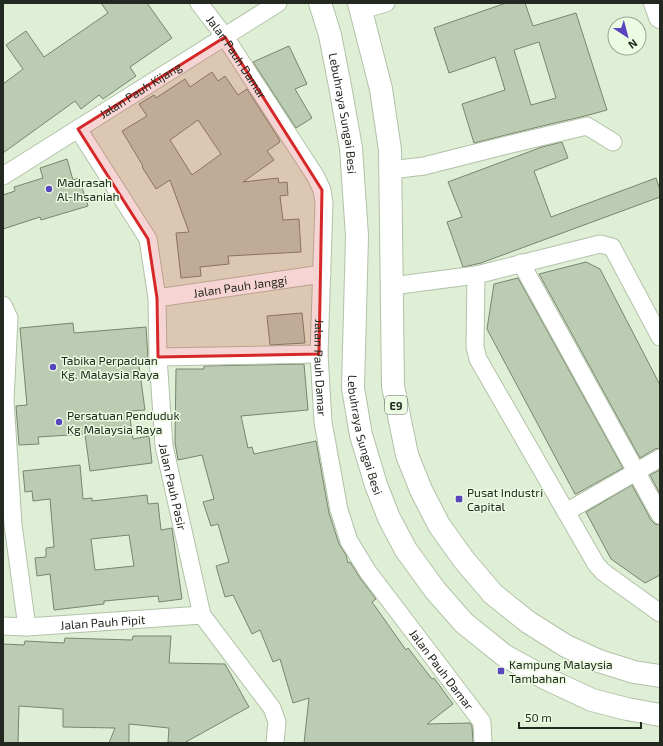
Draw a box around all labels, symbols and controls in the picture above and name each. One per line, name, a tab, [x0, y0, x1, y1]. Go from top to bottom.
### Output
street label: Jalan Pauh Damar	[204, 13, 270, 101]
north arrow	[607, 16, 647, 56]
text: N	[626, 37, 640, 52]
street label: Lebuhraya Sungai Besi	[327, 51, 360, 174]
street label: Jalan Pauh Kijang	[97, 59, 184, 121]
place label: Madrasah Al-Ihsaniah	[57, 175, 120, 203]
marker: Madrasah Al-Ihsaniah	[44, 184, 54, 194]
street label: Jalan Pauh Janggi	[192, 272, 288, 300]
street label: Jalan Pauh Damar	[312, 319, 330, 417]
place label: Tabika Perpaduan Kg. Malaysia Raya	[61, 353, 159, 381]
marker: Tabika Perpaduan Kg. Malaysia Raya	[48, 362, 58, 372]
street label: Lebuhraya Sungai Besi	[346, 375, 386, 497]
road number: E9	[385, 396, 407, 414]
place label: Persatuan Penduduk Kg Malaysia Raya	[67, 408, 180, 436]
marker: Persatuan Penduduk Kg Malaysia Raya	[54, 417, 64, 427]
street label: Jalan Pauh Pasir	[157, 443, 190, 531]
place label: Pusat Industri Capital	[467, 485, 543, 513]
marker: Pusat Industri Capital	[454, 494, 464, 504]
street label: Jalan Pauh Pipit	[60, 612, 146, 632]
street label: Jalan Pauh Damar	[407, 626, 477, 712]
place label: Kampung Malaysia Tambahan	[509, 657, 613, 685]
marker: Kampung Malaysia Tambahan	[496, 666, 506, 676]
scale bar	[519, 704, 641, 730]
text: 50 m	[525, 710, 552, 724]

